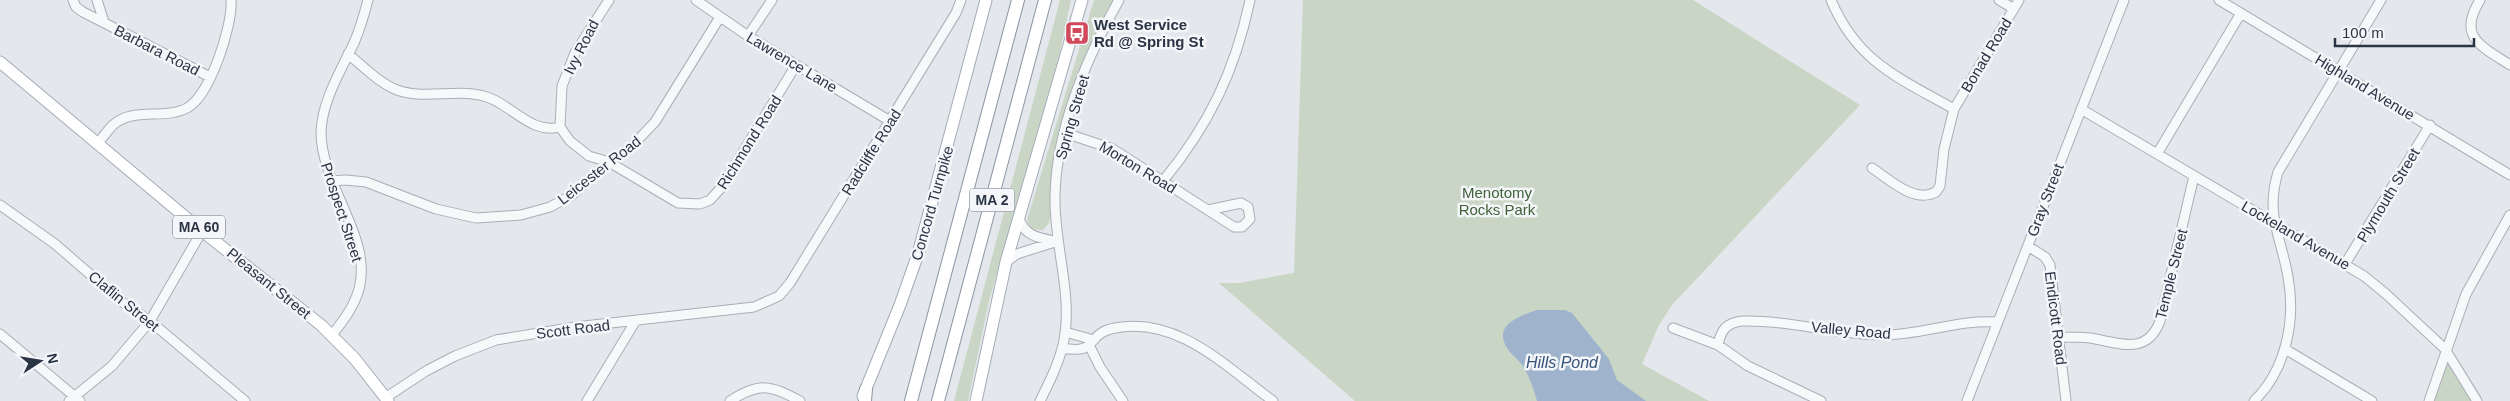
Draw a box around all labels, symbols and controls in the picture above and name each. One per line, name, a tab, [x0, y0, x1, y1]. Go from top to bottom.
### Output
street label: Bonad Road	[1957, 15, 2015, 95]
scale bar	[2335, 15, 2474, 47]
place label: West Service Rd @ Spring St	[1094, 16, 1204, 50]
street label: Ivy Road	[560, 17, 602, 77]
bus stop icon: West Service Rd @ Spring St	[1064, 20, 1090, 46]
street label: Barbara Road	[112, 21, 202, 79]
text: 100 m	[2342, 24, 2384, 41]
street label: Lawrence Lane	[744, 28, 840, 96]
street label: Highland Avenue	[2312, 51, 2418, 123]
street label: Spring Street	[1052, 72, 1092, 161]
street label: Richmond Road	[713, 92, 785, 192]
street label: Radcliffe Road	[838, 106, 904, 198]
street label: Leicester Road	[554, 132, 644, 208]
street label: Morton Road	[1096, 137, 1180, 197]
street label: Concord Turnpike	[908, 144, 956, 262]
street label: Plymouth Street	[2353, 144, 2423, 245]
street label: Prospect Street	[318, 160, 366, 265]
street label: Gray Street	[2023, 160, 2067, 239]
park label: Menotomy Rocks Park	[1459, 184, 1536, 218]
road number: MA 2	[970, 188, 1014, 212]
street label: Lockeland Avenue	[2239, 197, 2353, 273]
road number: MA 60	[173, 216, 225, 238]
street label: Temple Street	[2152, 226, 2191, 321]
street label: Pleasant Street	[224, 244, 315, 322]
street label: Claflin Street	[85, 267, 163, 335]
street label: Endicott Road	[2042, 270, 2070, 366]
street label: Scott Road	[535, 316, 611, 342]
street label: Valley Road	[1811, 318, 1891, 342]
north arrow	[15, 336, 65, 386]
text: N	[44, 352, 62, 365]
water label: Hills Pond	[1526, 354, 1599, 371]

